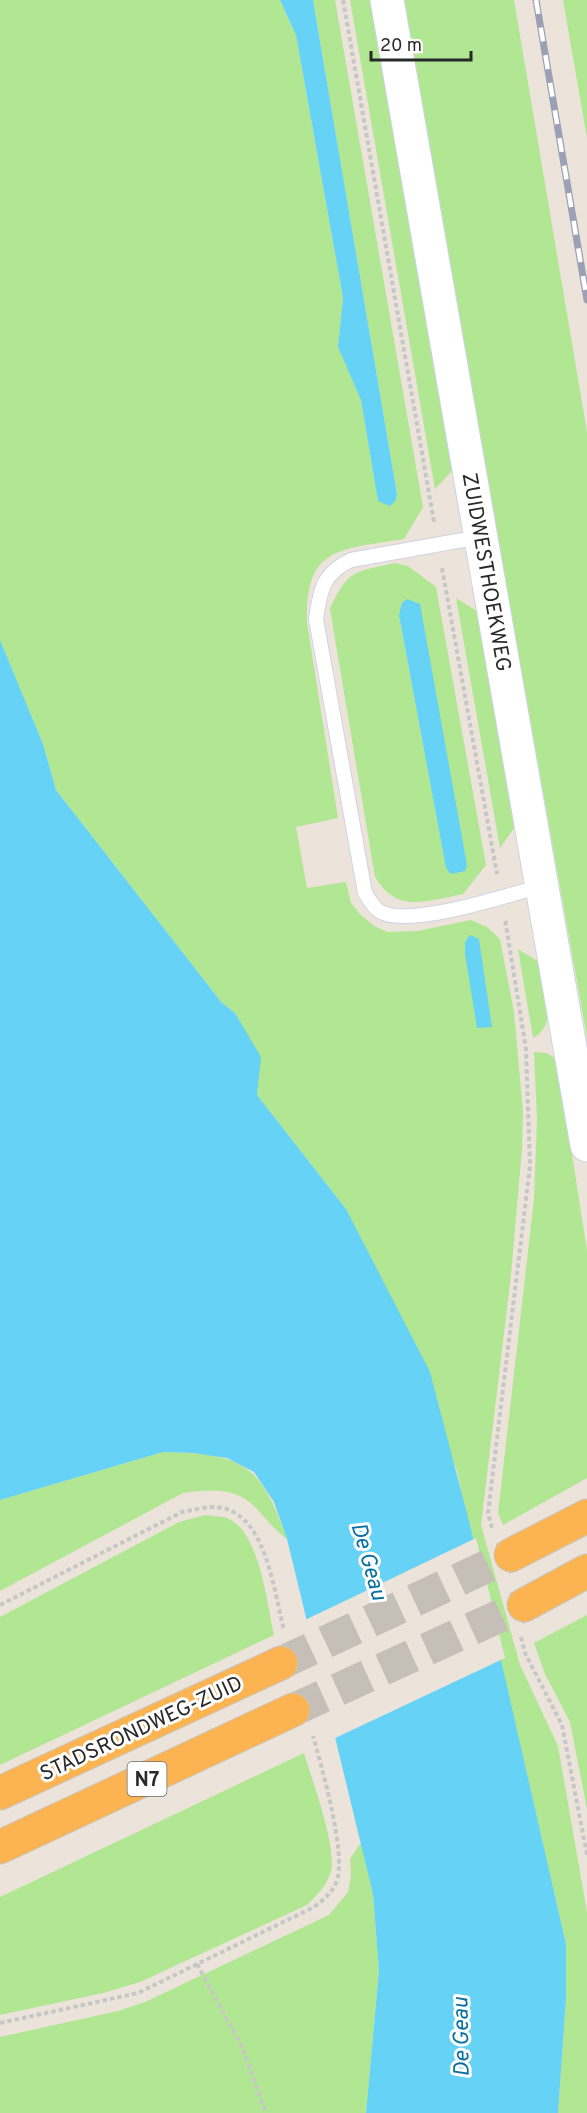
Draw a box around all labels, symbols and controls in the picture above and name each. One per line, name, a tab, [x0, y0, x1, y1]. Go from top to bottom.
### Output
scale bar	[371, 24, 472, 62]
text: 20 m	[380, 35, 422, 58]
street label: ZUIDWESTHOEKWEG	[455, 471, 516, 674]
water label: De Geau	[344, 1520, 392, 1605]
street label: STADSRONDWEG-ZUID	[36, 1670, 247, 1788]
road number: N7	[128, 1762, 166, 1796]
water label: De Geau	[448, 1996, 477, 2077]

